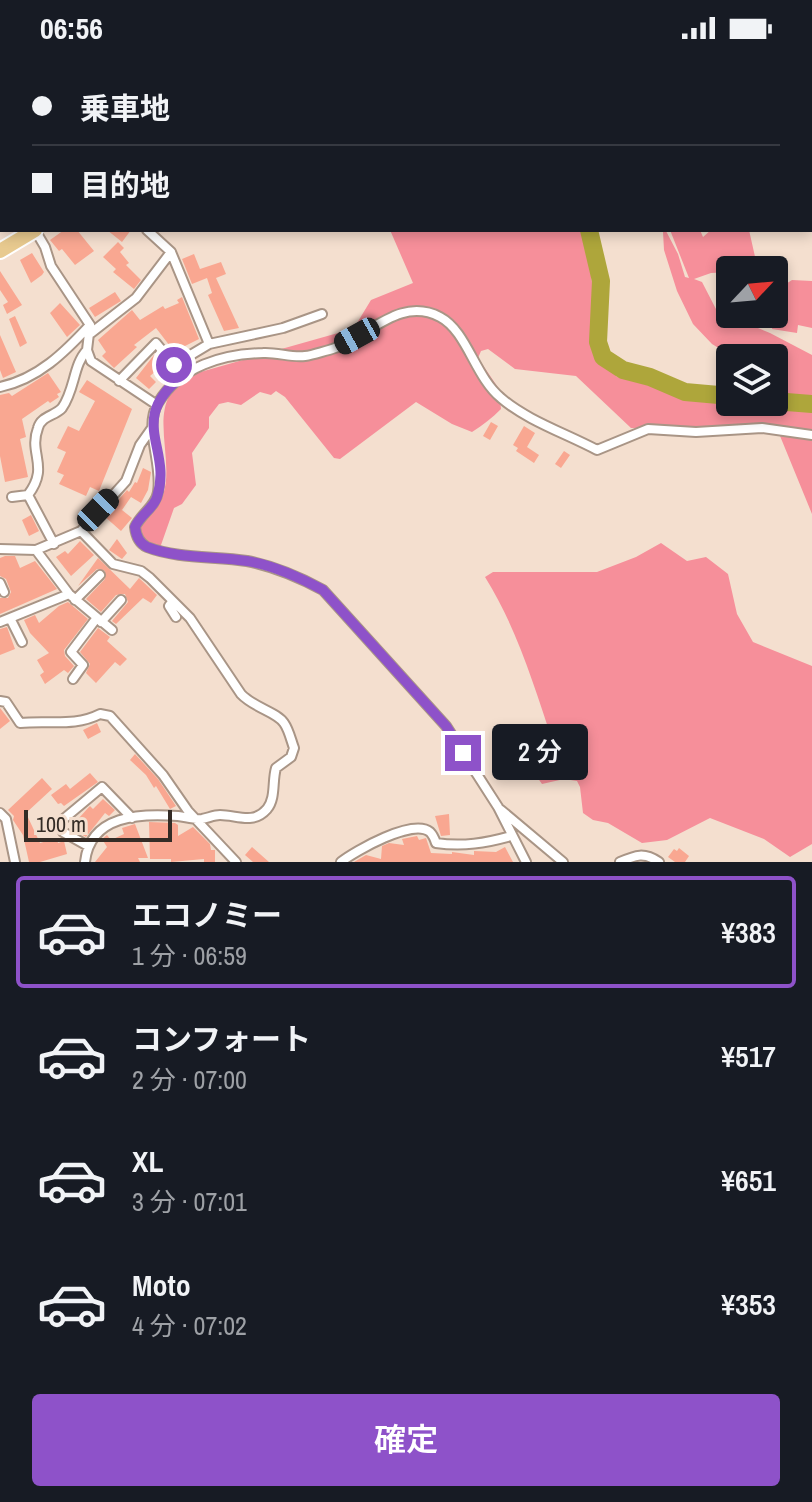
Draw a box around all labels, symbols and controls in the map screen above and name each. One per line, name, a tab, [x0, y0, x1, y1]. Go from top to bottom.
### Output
text: 06:56	[40, 8, 103, 48]
text: 乗車地	[80, 88, 170, 128]
text: 目的地	[80, 165, 170, 205]
north arrow	[716, 256, 788, 328]
map controls	[716, 256, 788, 416]
car	[330, 314, 384, 358]
button: layers	[716, 344, 788, 416]
route start	[156, 347, 192, 383]
car	[73, 484, 123, 536]
callout: 2 分	[491, 725, 587, 781]
text: 2 分	[518, 734, 562, 769]
route end	[445, 735, 481, 771]
scale bar	[24, 806, 172, 842]
text: 100 m	[36, 809, 86, 839]
text: エコノミー	[132, 895, 282, 935]
icon: car	[36, 896, 108, 968]
text: ¥383	[721, 912, 776, 952]
text: 1 分 · 06:59	[132, 938, 247, 973]
text: コンフォート	[132, 1019, 311, 1059]
icon: car	[36, 1020, 108, 1092]
text: ¥517	[721, 1036, 776, 1076]
text: 2 分 · 07:00	[132, 1062, 247, 1097]
text: XL	[132, 1141, 163, 1181]
icon: car	[36, 1144, 108, 1216]
text: ¥651	[721, 1160, 776, 1200]
text: 3 分 · 07:01	[132, 1184, 247, 1219]
text: Moto	[132, 1265, 191, 1305]
icon: car	[36, 1268, 108, 1340]
text: ¥353	[721, 1284, 776, 1324]
text: 4 分 · 07:02	[132, 1308, 247, 1343]
button: 確定	[32, 1394, 780, 1486]

